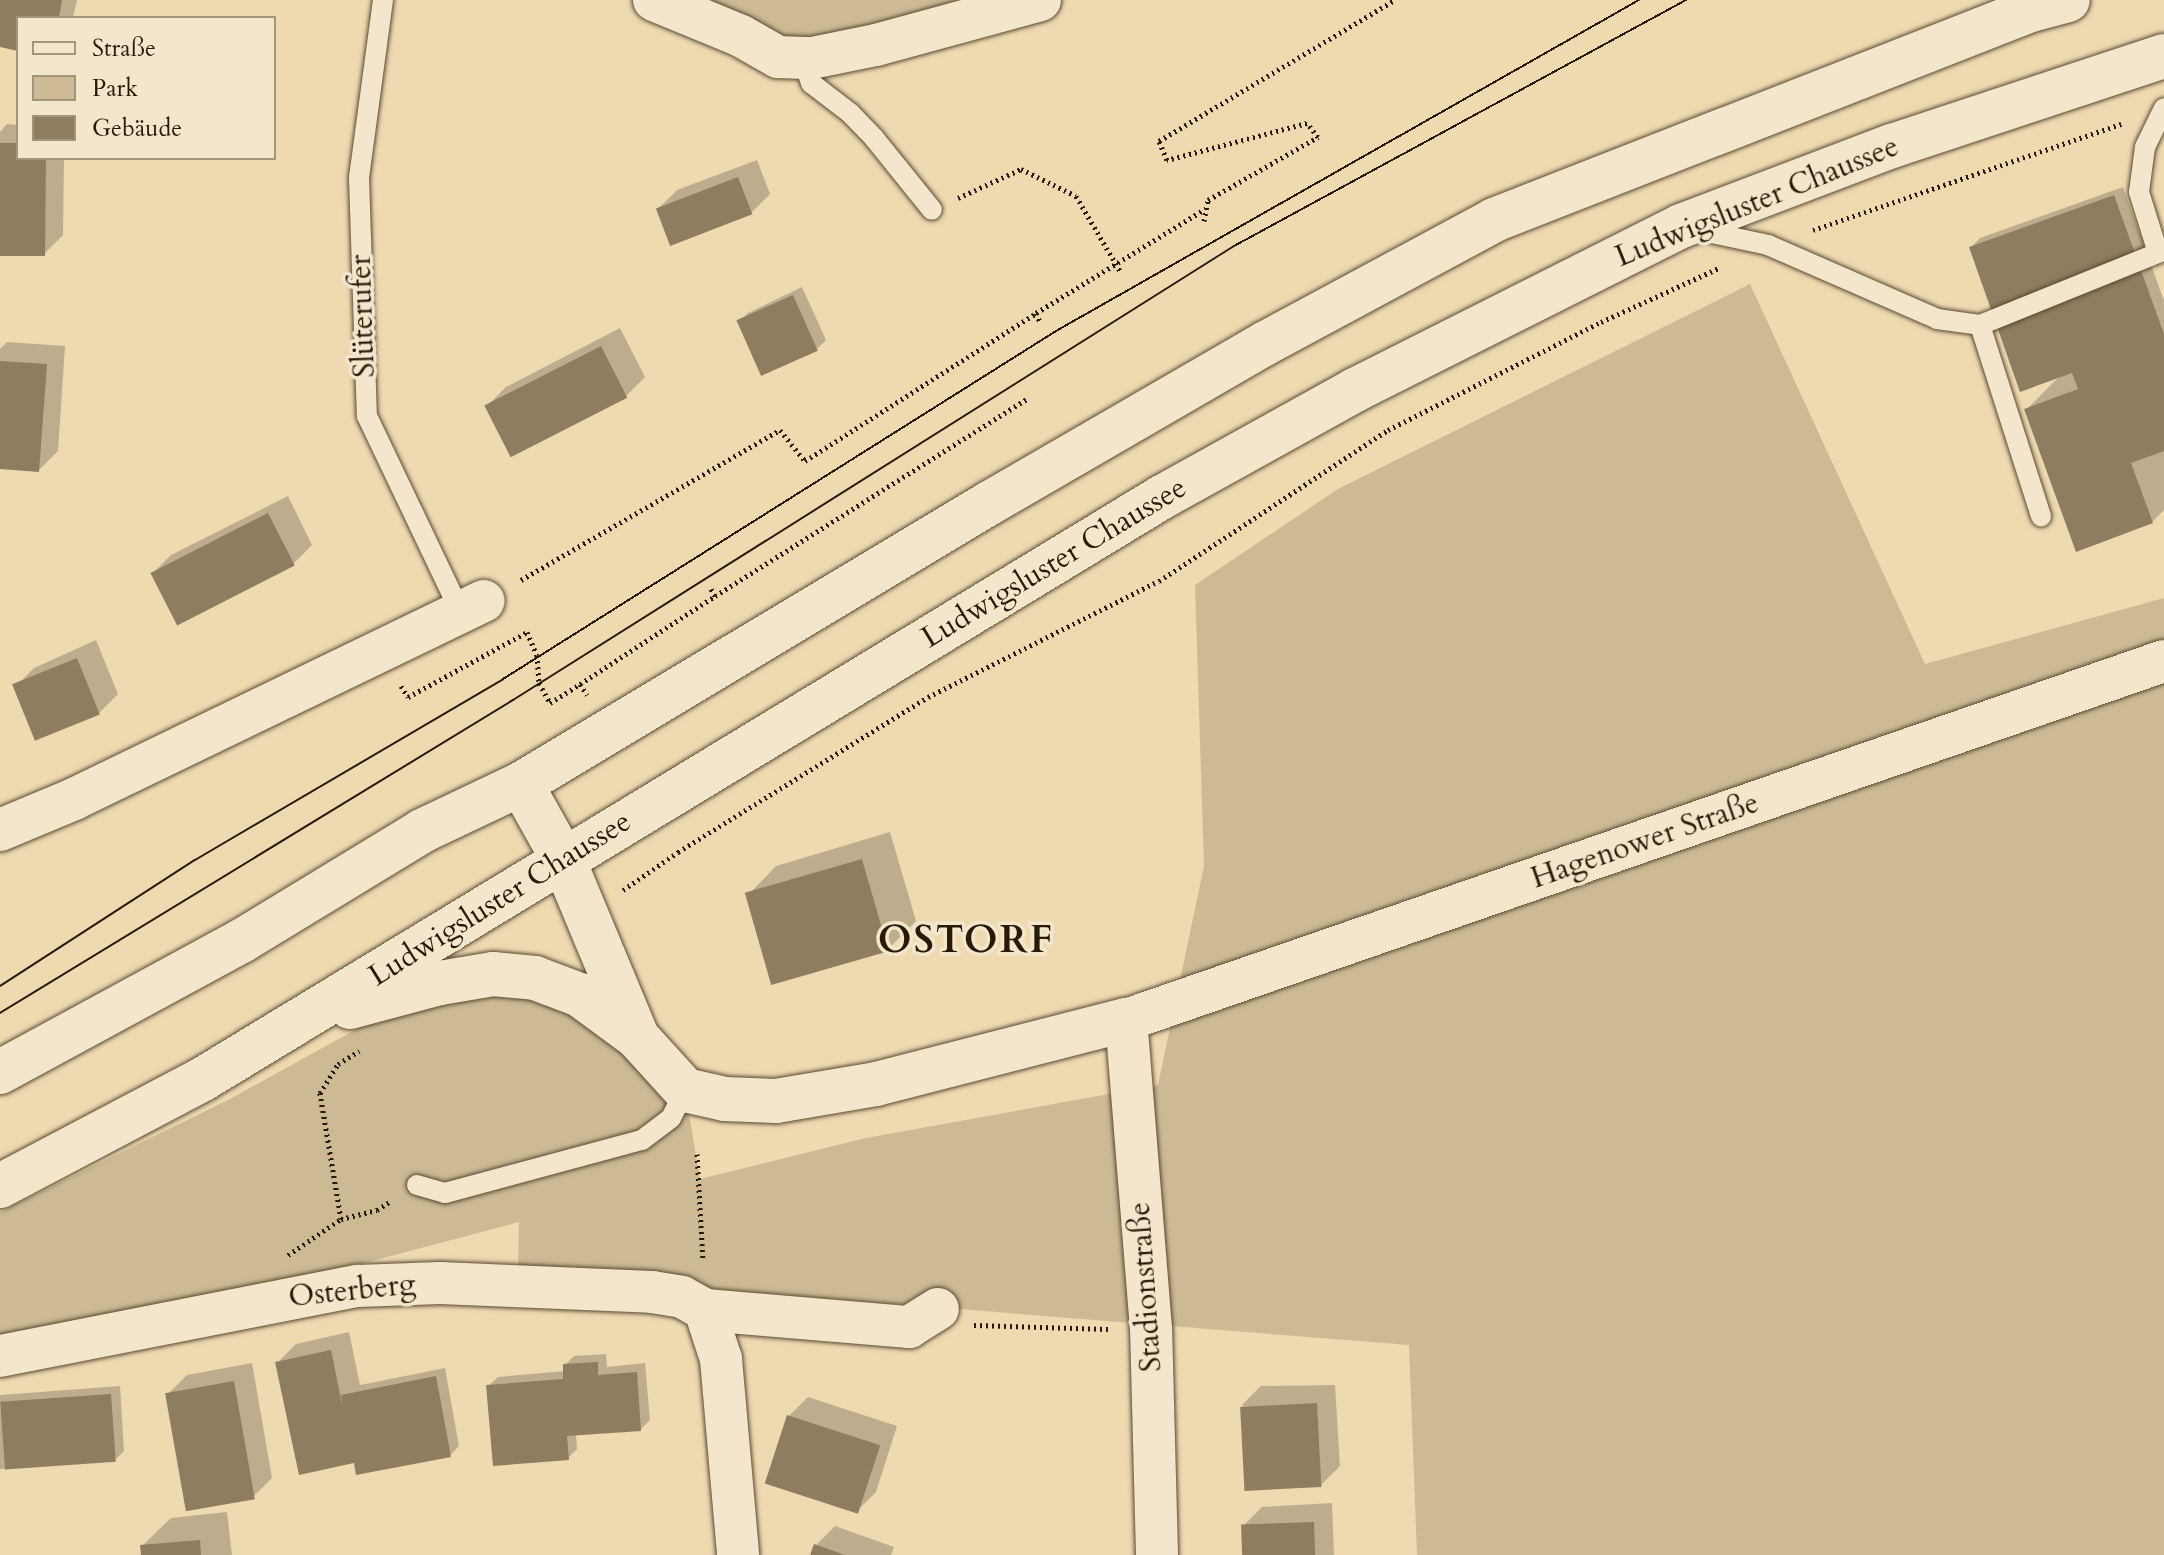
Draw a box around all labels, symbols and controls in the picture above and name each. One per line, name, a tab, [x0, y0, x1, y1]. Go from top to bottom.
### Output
legend	[16, 16, 276, 160]
text: Straße	[92, 32, 156, 65]
text: Park	[92, 72, 138, 105]
text: Gebäude	[92, 112, 182, 145]
street label: Ludwigsluster Chaussee	[1610, 129, 1904, 275]
street label: Slüterufer	[343, 254, 383, 378]
street label: Ludwigsluster Chaussee	[915, 470, 1193, 656]
street label: Hagenower Straße	[1526, 785, 1764, 897]
street label: Ludwigsluster Chaussee	[362, 804, 638, 994]
district label: OSTORF	[878, 918, 1054, 964]
street label: Stadionstraße	[1122, 1201, 1170, 1373]
street label: Osterberg	[287, 1266, 417, 1316]

